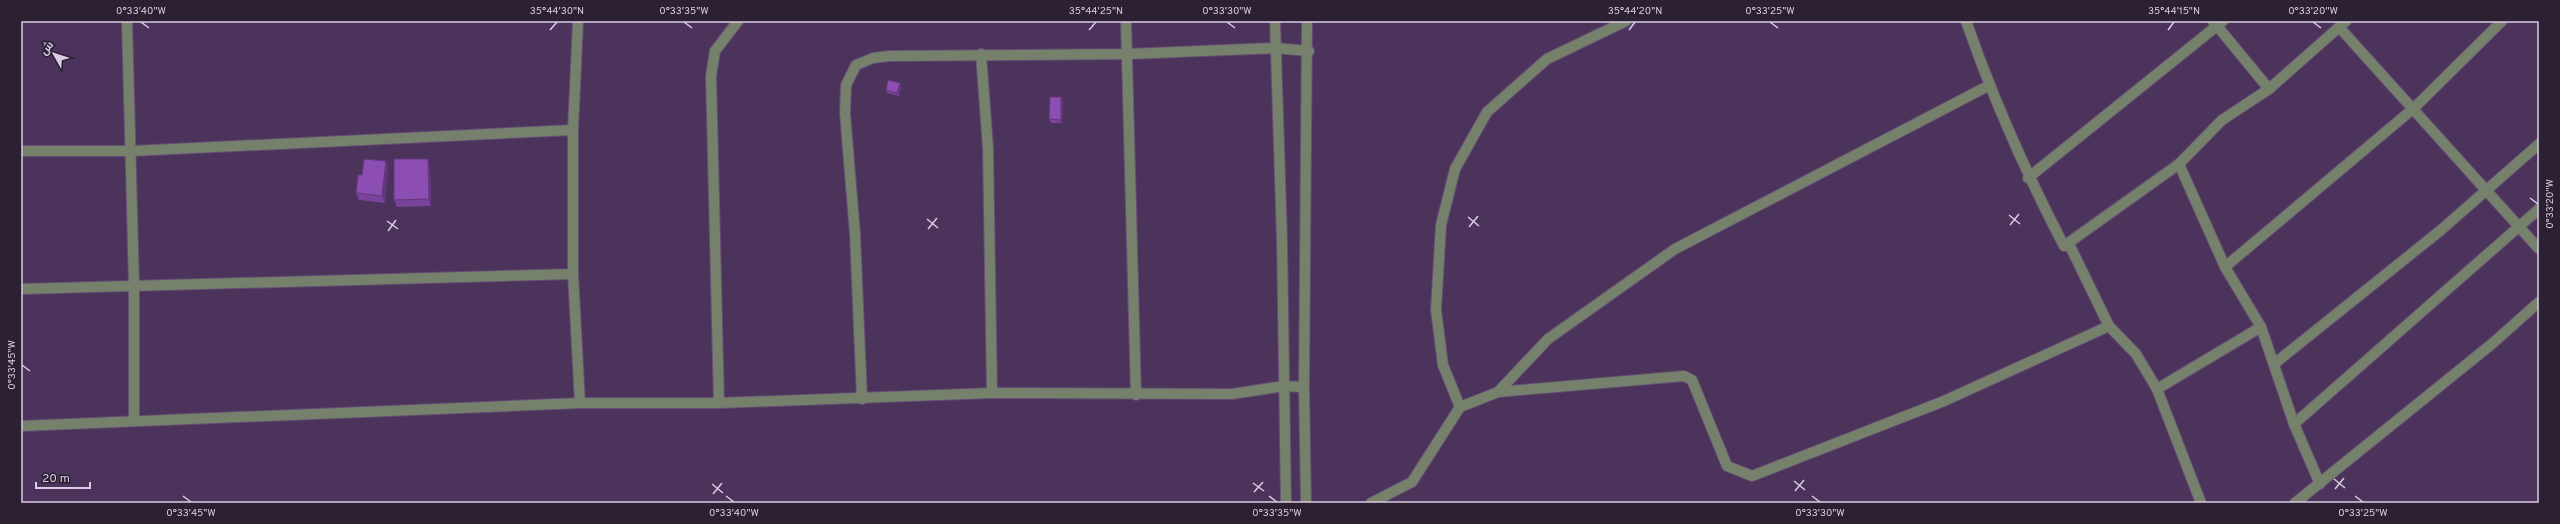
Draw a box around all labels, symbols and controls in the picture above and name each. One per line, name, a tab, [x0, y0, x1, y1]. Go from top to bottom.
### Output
text: 0°33'40"W	[116, 5, 166, 18]
text: 35°44'30"N	[530, 5, 584, 18]
text: 0°33'35"W	[659, 5, 709, 18]
text: 35°44'25"N	[1069, 5, 1123, 18]
text: 0°33'30"W	[1202, 5, 1252, 18]
text: 35°44'20"N	[1608, 5, 1662, 18]
text: 0°33'25"W	[1745, 5, 1795, 18]
text: 35°44'15"N	[2148, 5, 2200, 18]
text: 0°33'20"W	[2288, 5, 2338, 18]
north arrow	[34, 34, 74, 74]
text: ش	[37, 38, 57, 58]
text: 0°33'20"W	[2544, 179, 2557, 229]
text: 0°33'45"W	[6, 340, 19, 390]
scale bar	[36, 464, 90, 490]
text: 20 m	[42, 471, 70, 487]
text: 0°33'45"W	[166, 507, 216, 520]
text: 0°33'40"W	[709, 507, 759, 520]
text: 0°33'35"W	[1252, 507, 1302, 520]
text: 0°33'30"W	[1795, 507, 1845, 520]
text: 0°33'25"W	[2338, 507, 2388, 520]

